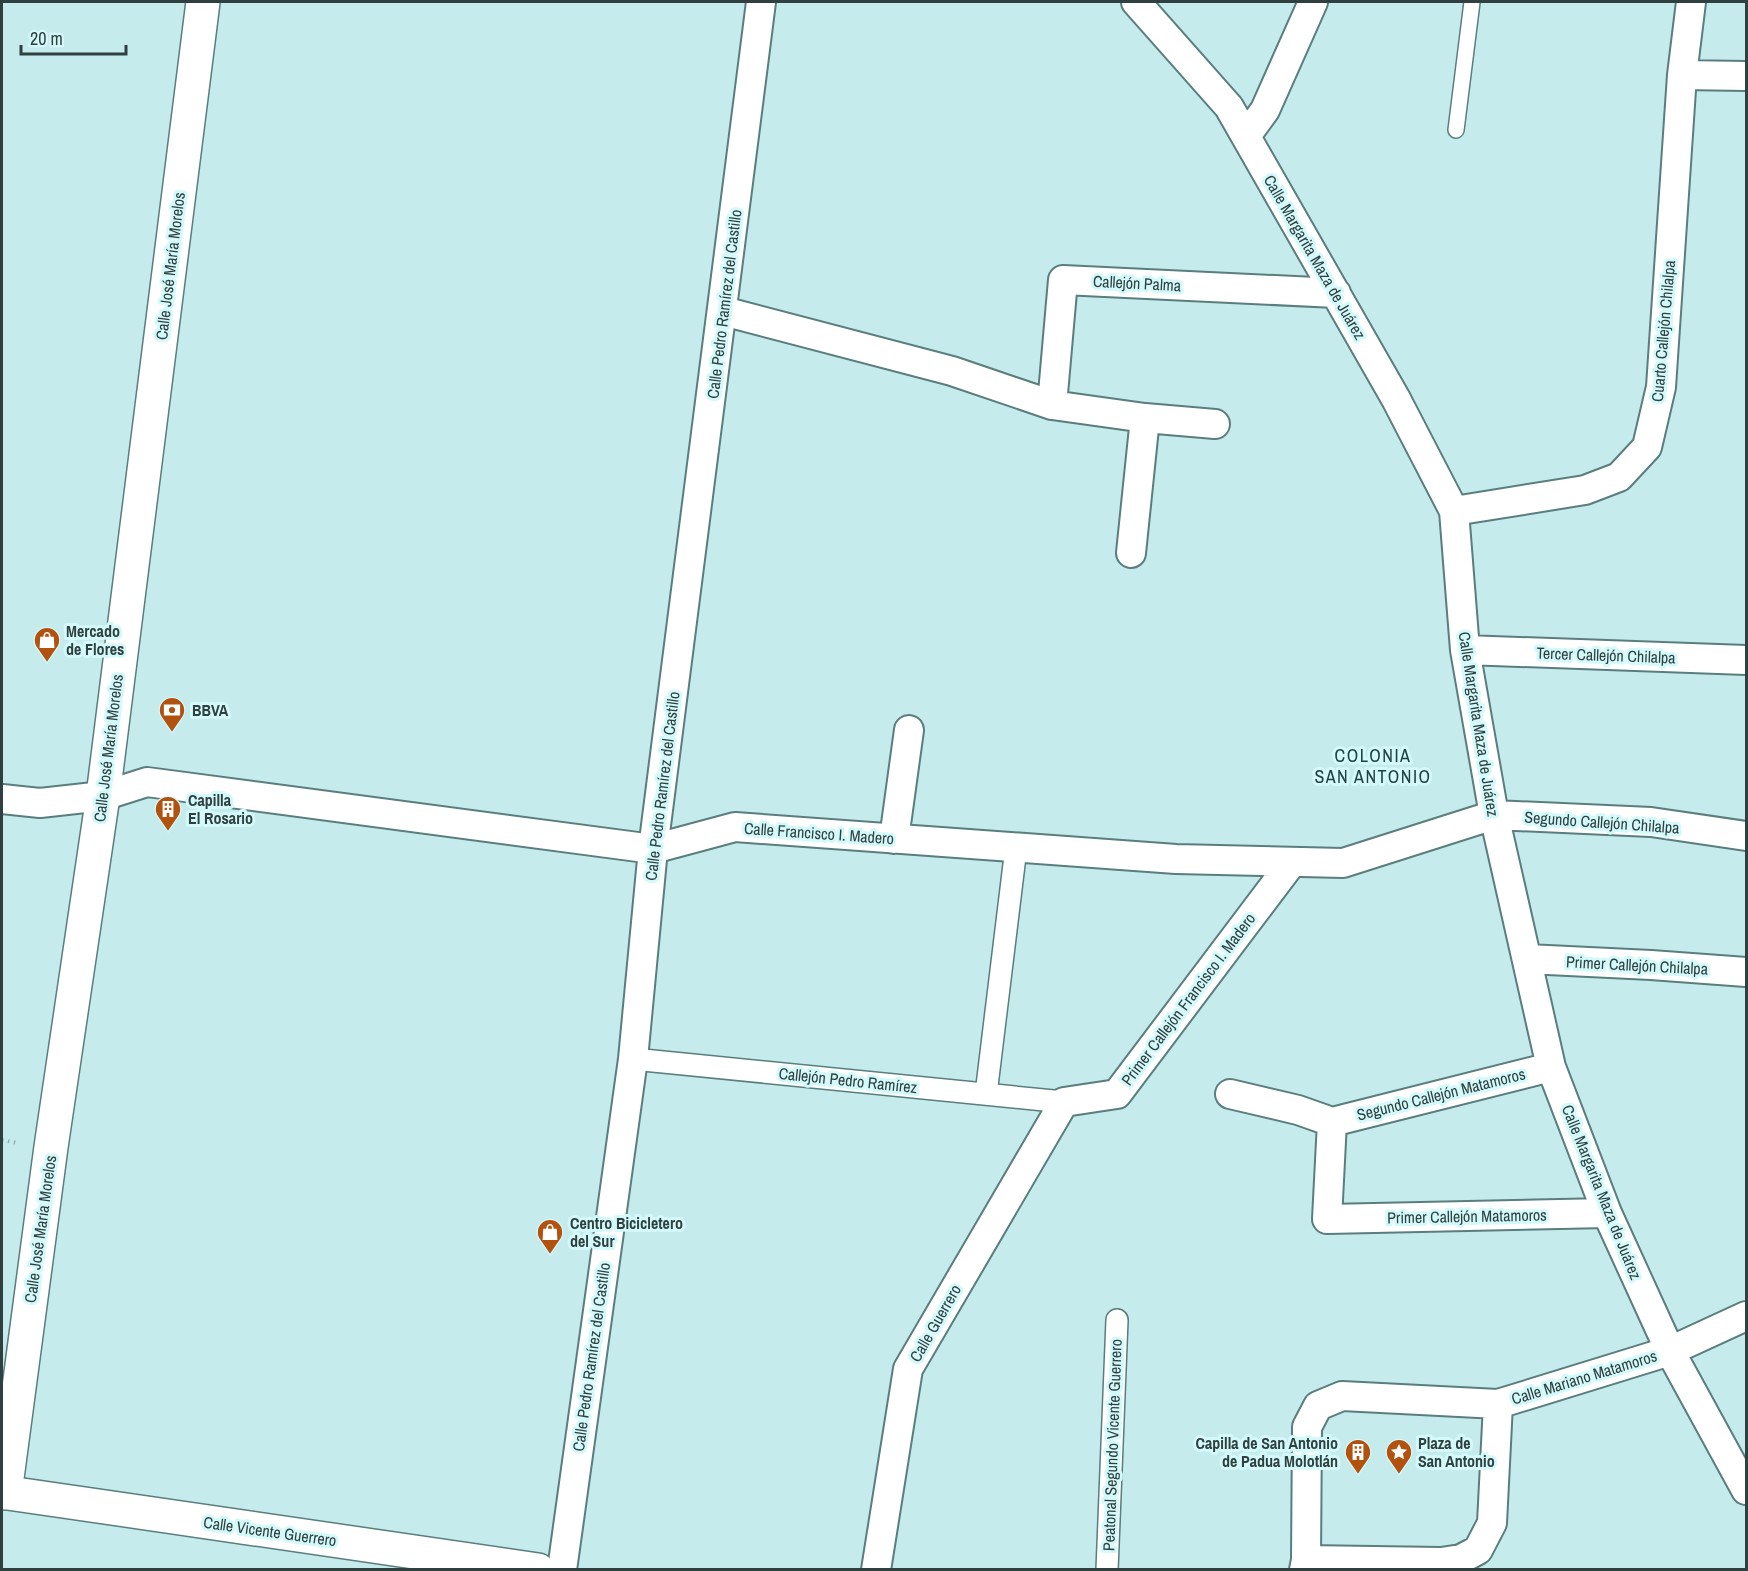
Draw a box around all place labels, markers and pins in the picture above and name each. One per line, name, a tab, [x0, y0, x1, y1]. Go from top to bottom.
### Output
place label: Mercado de Flores	[66, 620, 124, 660]
shop icon: Mercado de Flores	[32, 625, 62, 663]
bank icon: BBVA	[157, 695, 187, 733]
place label: BBVA	[192, 699, 229, 721]
place label: Capilla El Rosario	[188, 789, 253, 829]
building icon: Capilla El Rosario	[153, 794, 183, 832]
place label: Centro Bicicletero del Sur	[570, 1212, 683, 1252]
shop icon: Centro Bicicletero del Sur	[535, 1217, 565, 1255]
place label: Capilla de San Antonio de Padua Molotlán	[1196, 1432, 1338, 1472]
place label: Plaza de San Antonio	[1418, 1432, 1495, 1472]
building icon: Capilla de San Antonio de Padua Molotlán	[1343, 1437, 1373, 1475]
place icon: Plaza de San Antonio	[1384, 1437, 1414, 1475]

